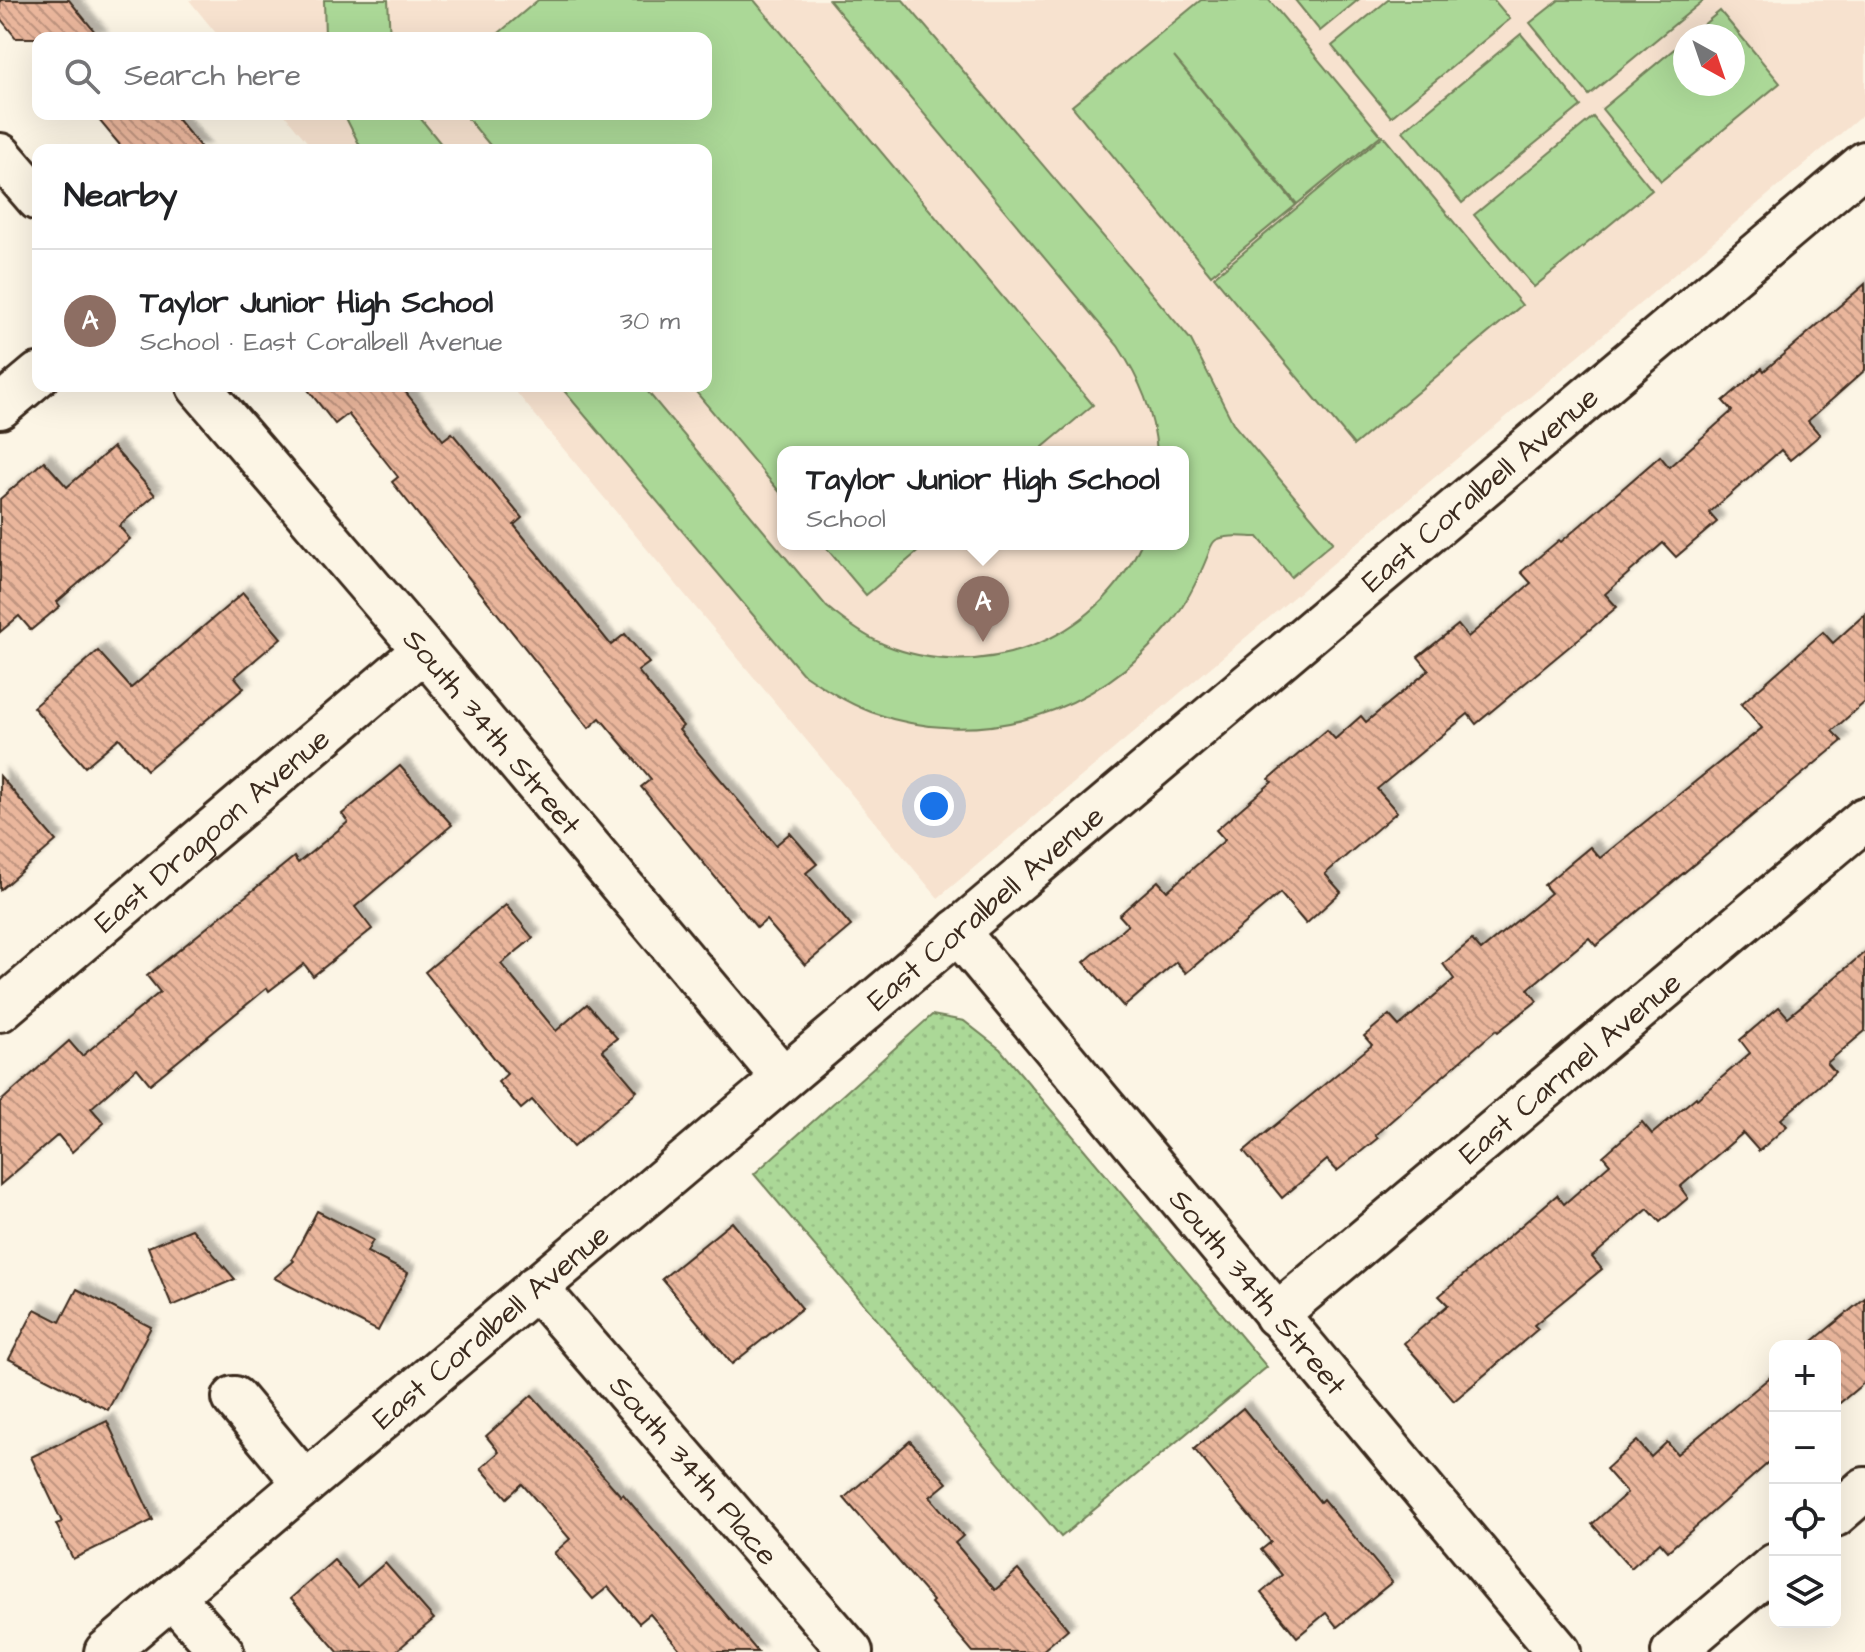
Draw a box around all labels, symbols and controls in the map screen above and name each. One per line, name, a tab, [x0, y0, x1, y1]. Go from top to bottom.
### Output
north arrow	[1673, 24, 1745, 96]
search box	[32, 32, 712, 120]
icon: search	[60, 54, 104, 98]
text: Search here	[124, 55, 301, 97]
text: Nearby	[64, 172, 178, 220]
text: Taylor Junior High School	[140, 282, 493, 324]
text: A	[82, 303, 98, 339]
text: 30 m	[620, 303, 680, 339]
text: School · East Coralbell Avenue	[140, 324, 503, 360]
street label: East Coralbell Avenue	[1353, 377, 1608, 602]
popup	[777, 446, 1189, 550]
text: Taylor Junior High School	[806, 459, 1160, 501]
text: School	[806, 501, 886, 537]
pin: A	[957, 576, 1009, 642]
street label: South 34th Street	[393, 620, 591, 844]
street label: East Dragoon Avenue	[86, 719, 339, 943]
your location	[914, 786, 954, 826]
street label: East Coralbell Avenue	[858, 796, 1114, 1021]
street label: East Carmel Avenue	[1450, 962, 1691, 1174]
street label: South 34th Street	[1159, 1180, 1356, 1405]
street label: East Coralbell Avenue	[364, 1215, 619, 1440]
map controls	[1769, 1340, 1841, 1628]
button: +	[1769, 1340, 1841, 1412]
street label: South 34th Place	[599, 1367, 787, 1575]
button: −	[1769, 1412, 1841, 1484]
button: locate	[1769, 1484, 1841, 1556]
button: layers	[1769, 1556, 1841, 1628]

